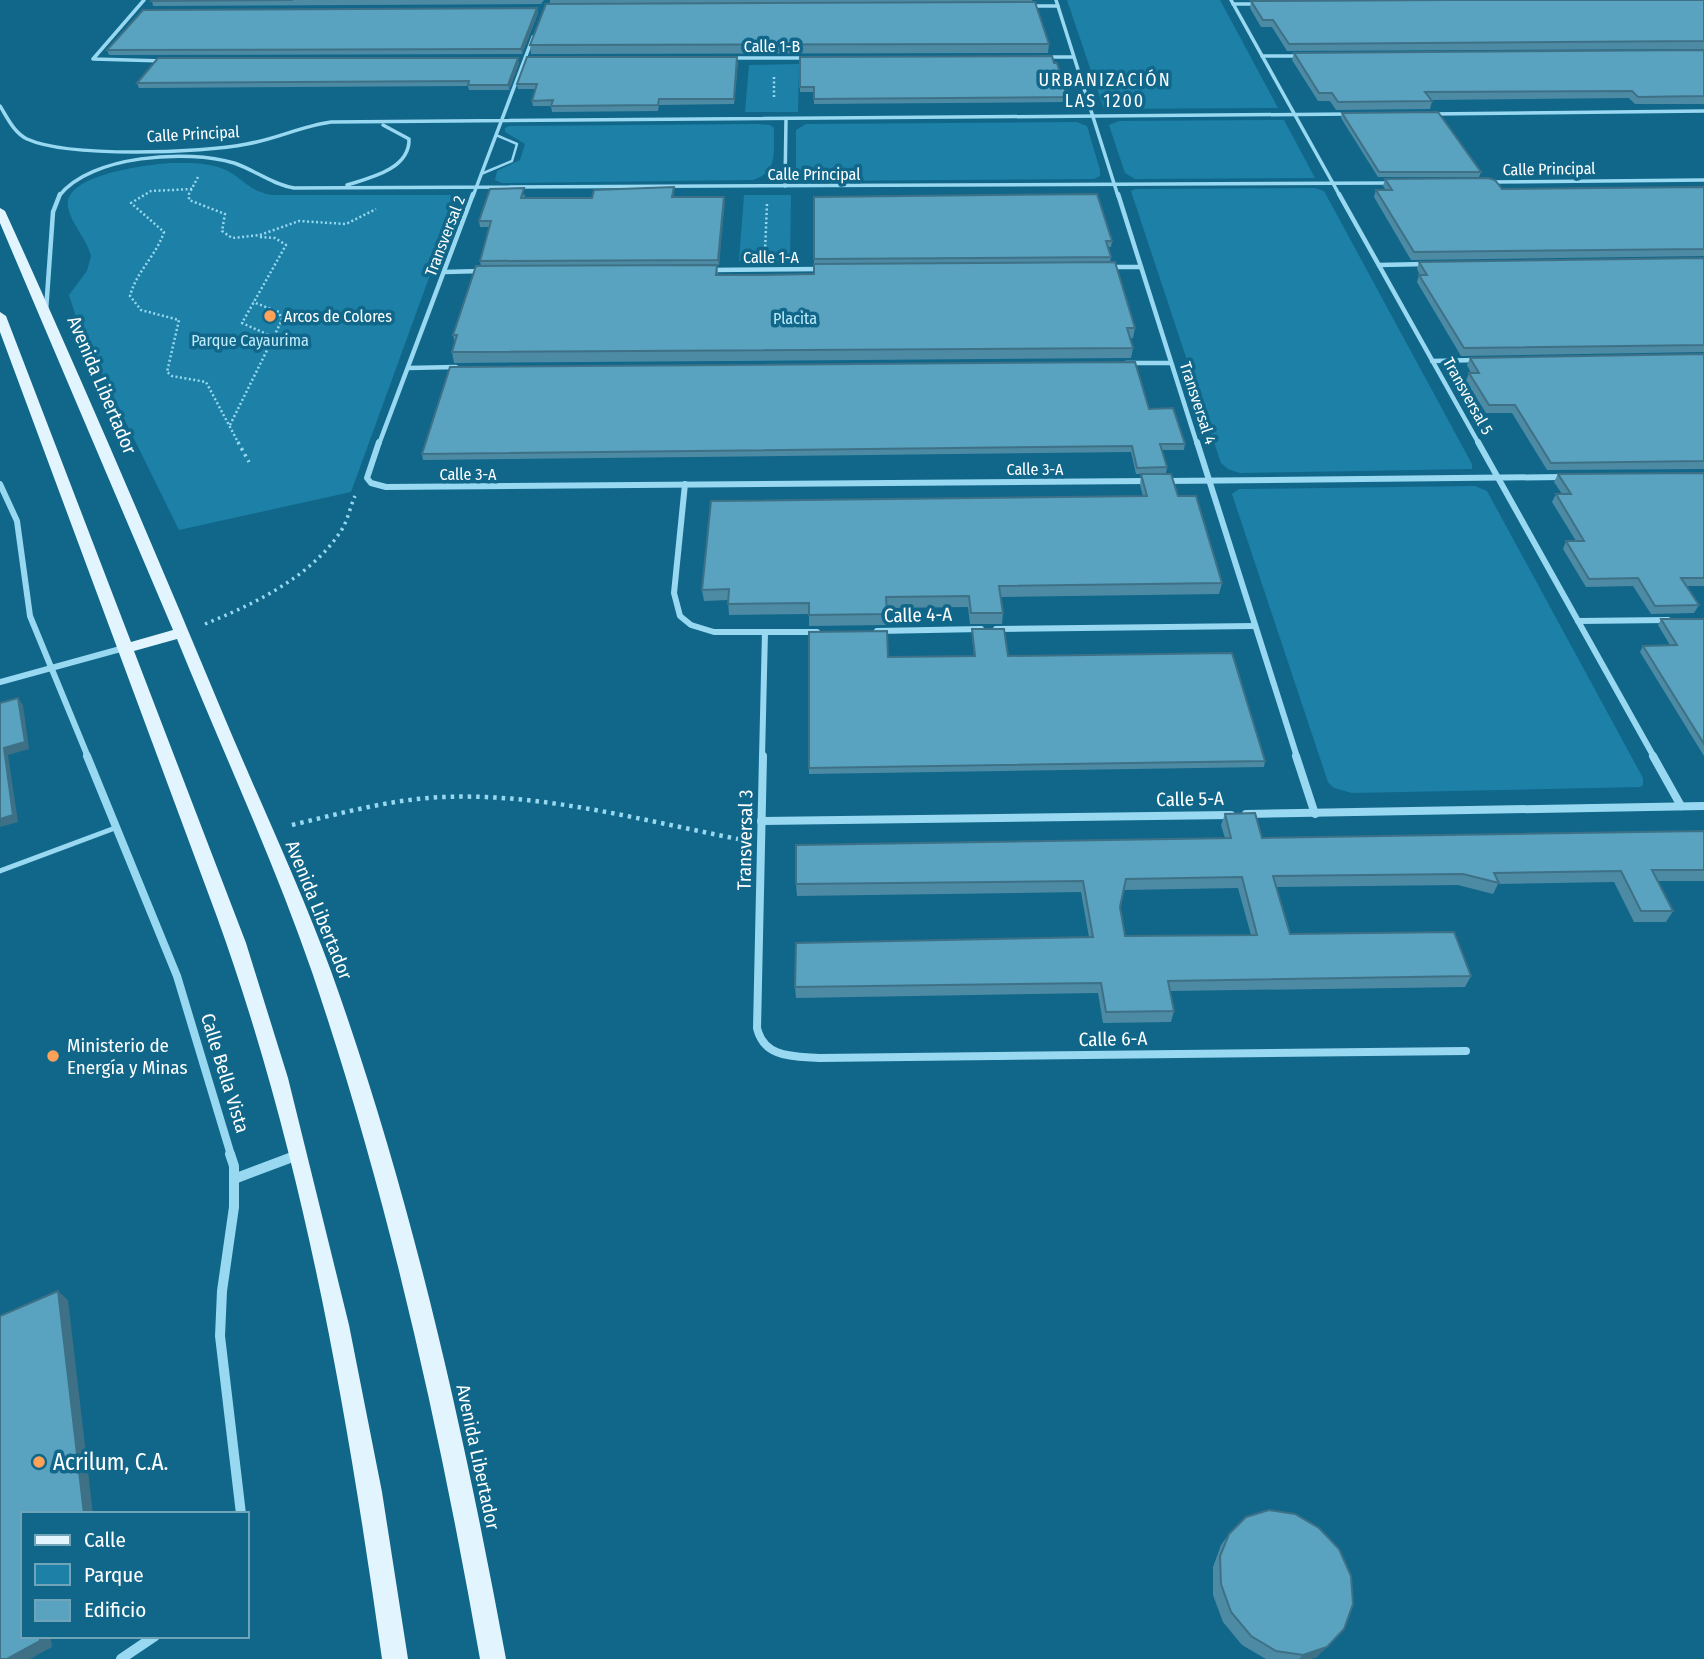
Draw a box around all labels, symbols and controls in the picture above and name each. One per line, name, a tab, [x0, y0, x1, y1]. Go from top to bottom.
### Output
street label: Calle 1-B	[744, 37, 801, 56]
district label: URBANIZACIÓN LAS 1200	[1038, 69, 1172, 112]
street label: Calle Principal	[146, 122, 240, 146]
street label: Calle Principal	[1502, 159, 1596, 179]
street label: Calle Principal	[768, 165, 860, 184]
street label: Transversal 2	[421, 193, 469, 279]
street label: Calle 1-A	[743, 248, 800, 267]
place label: Arcos de Colores	[284, 307, 392, 326]
marker: Arcos de Colores	[262, 308, 278, 324]
park label: Placita	[773, 309, 817, 328]
street label: Avenida Libertador	[62, 312, 142, 458]
park label: Parque Cayaurima	[191, 331, 309, 350]
street label: Transversal 5	[1439, 354, 1497, 438]
street label: Transversal 4	[1176, 359, 1220, 447]
street label: Calle 3-A	[1006, 460, 1064, 479]
street label: Calle 3-A	[439, 465, 497, 484]
street label: Calle 4-A	[884, 603, 952, 627]
street label: Calle 5-A	[1156, 787, 1224, 811]
street label: Transversal 3	[733, 789, 757, 891]
street label: Avenida Libertador	[281, 837, 358, 983]
street label: Calle Bella Vista	[196, 1010, 254, 1136]
street label: Calle 6-A	[1078, 1027, 1148, 1051]
place label: Ministerio de Energía y Minas	[67, 1034, 188, 1079]
marker: Ministerio de Energía y Minas	[45, 1048, 61, 1064]
street label: Avenida Libertador	[451, 1382, 505, 1532]
place label: Acrilum, C.A.	[53, 1448, 168, 1476]
marker: Acrilum, C.A.	[31, 1454, 47, 1470]
legend	[21, 1512, 248, 1638]
text: Calle	[84, 1527, 126, 1553]
text: Parque	[84, 1562, 144, 1588]
text: Edificio	[84, 1597, 146, 1623]

